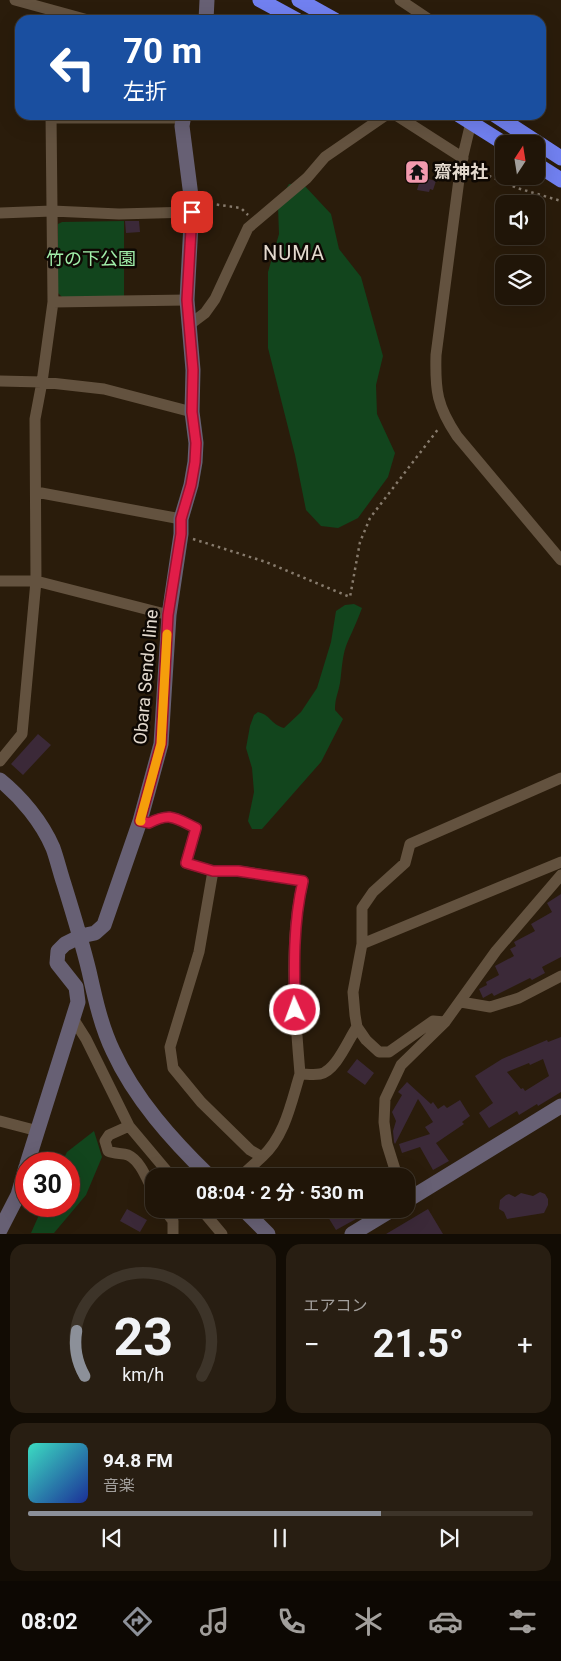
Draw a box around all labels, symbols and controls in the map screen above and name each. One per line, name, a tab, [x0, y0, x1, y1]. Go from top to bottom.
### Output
text: 70 m	[123, 31, 202, 72]
icon: left	[40, 35, 105, 100]
text: 左折	[123, 79, 167, 104]
north arrow	[495, 135, 545, 185]
map controls	[495, 135, 545, 305]
temple icon: 齋神社	[404, 159, 430, 185]
place label: 齋神社	[434, 161, 488, 182]
pin	[171, 191, 213, 233]
button: sound	[495, 195, 545, 245]
icon: arrive	[178, 198, 206, 226]
district label: NUMA	[263, 241, 325, 265]
park label: 竹の下公園	[46, 248, 136, 269]
button: layers	[495, 255, 545, 305]
street label: Obara Sendo line	[129, 609, 162, 745]
position arrow	[268, 983, 320, 1035]
speed limit sign: 30	[15, 1152, 80, 1217]
text: 08:04 · 2 分 · 530 m	[196, 1181, 364, 1204]
text: エアコン	[304, 1296, 368, 1315]
text: 23	[113, 1307, 173, 1368]
text: 21.5°	[373, 1322, 464, 1366]
text: −	[304, 1328, 320, 1361]
text: +	[517, 1328, 533, 1361]
text: km/h	[122, 1364, 164, 1385]
text: 94.8 FM	[103, 1449, 173, 1472]
text: 音楽	[103, 1476, 135, 1495]
icon: previous	[98, 1524, 126, 1552]
icon: pause	[266, 1524, 294, 1552]
icon: next	[435, 1524, 463, 1552]
icon: directions	[120, 1604, 155, 1639]
icon: music	[197, 1604, 232, 1639]
icon: phone	[274, 1604, 309, 1639]
icon: climate	[351, 1604, 386, 1639]
icon: car	[428, 1604, 463, 1639]
icon: filters	[505, 1604, 540, 1639]
text: 08:02	[21, 1609, 78, 1634]

